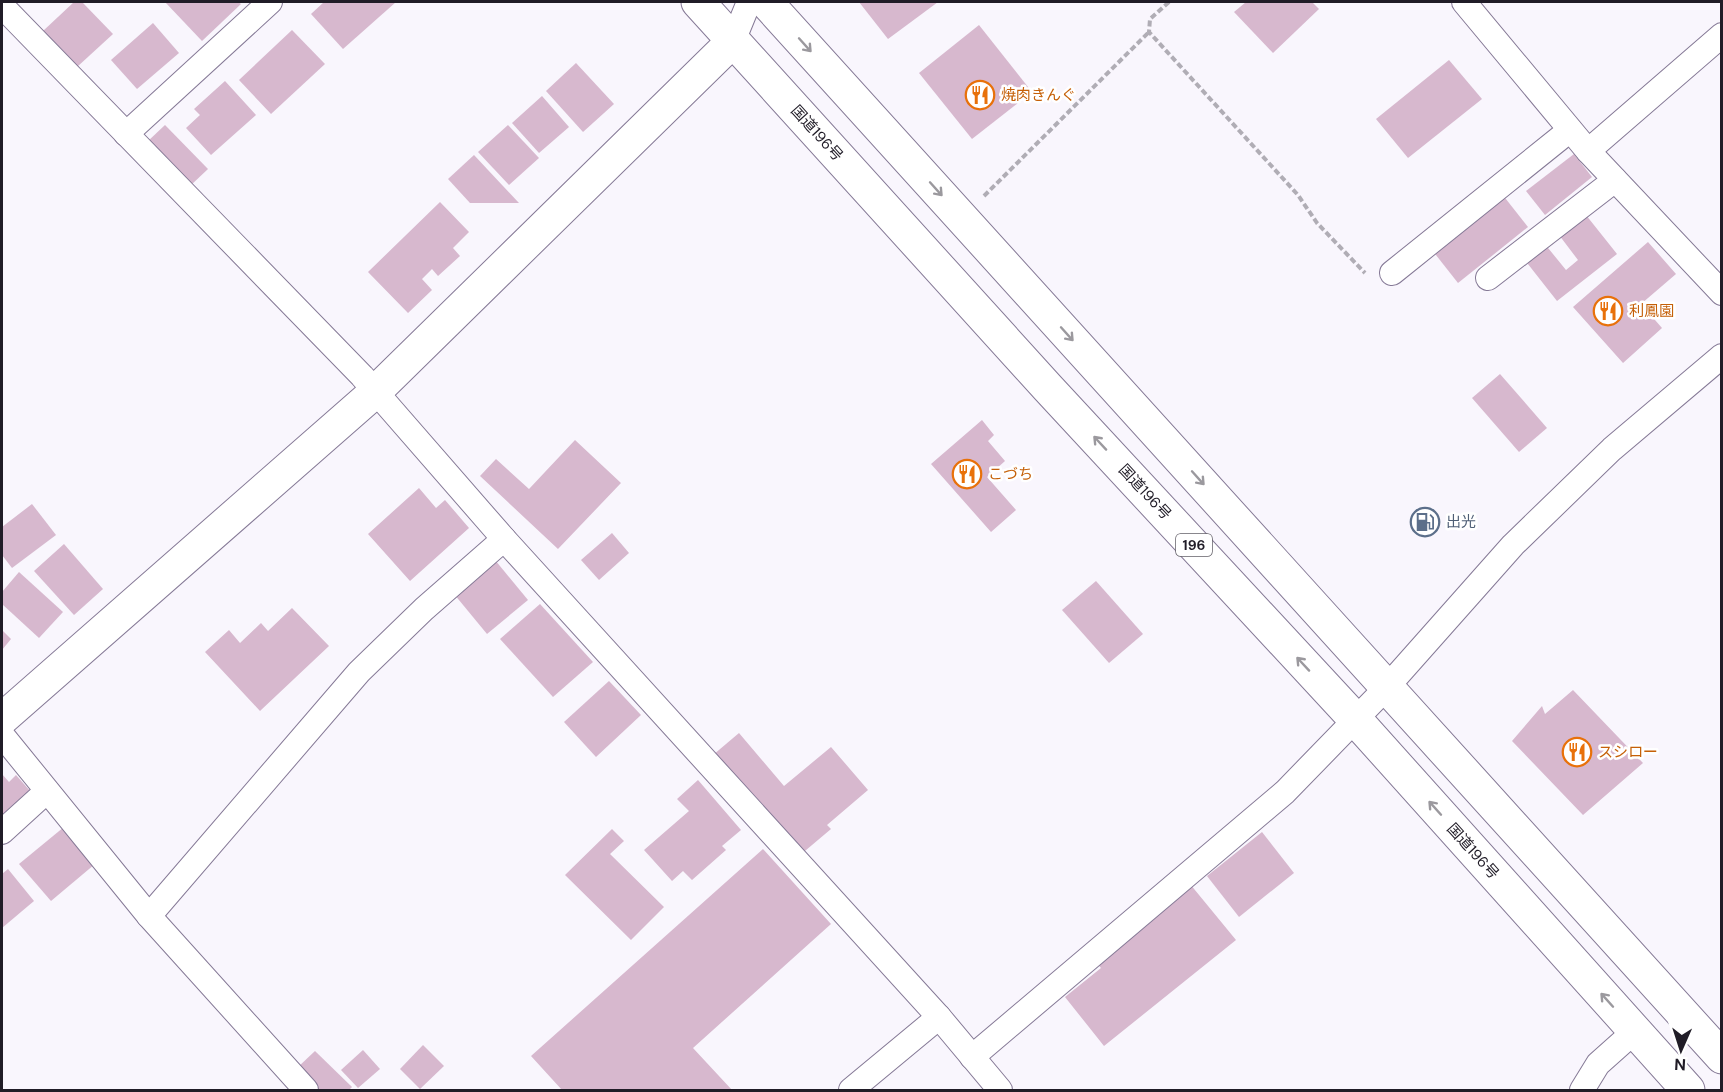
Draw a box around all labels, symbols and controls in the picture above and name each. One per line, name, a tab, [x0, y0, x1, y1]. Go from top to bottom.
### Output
one-way arrow	[798, 37, 812, 52]
restaurant icon: 焼肉きんぐ	[964, 79, 996, 111]
place label: 焼肉きんぐ	[1001, 85, 1076, 105]
street label: 国道196号	[787, 101, 847, 165]
one-way arrow	[929, 181, 943, 196]
restaurant icon: 利鳳園	[1592, 295, 1624, 327]
place label: 利鳳園	[1629, 301, 1674, 321]
one-way arrow	[1060, 326, 1074, 341]
one-way arrow	[1093, 436, 1107, 451]
restaurant icon: こづち	[951, 458, 983, 490]
street label: 国道196号	[1114, 460, 1176, 524]
place label: こづち	[988, 464, 1033, 484]
one-way arrow	[1191, 470, 1205, 485]
fuel station icon: 出光	[1409, 506, 1441, 538]
place label: 出光	[1446, 512, 1476, 532]
road number: 196	[1176, 534, 1212, 556]
one-way arrow	[1297, 657, 1311, 672]
restaurant icon: スシロー	[1561, 736, 1593, 768]
place label: スシロー	[1598, 742, 1658, 762]
one-way arrow	[1428, 801, 1442, 816]
street label: 国道196号	[1443, 819, 1503, 883]
one-way arrow	[1600, 993, 1614, 1008]
north arrow	[1651, 1020, 1711, 1080]
text: N	[1674, 1054, 1687, 1075]

